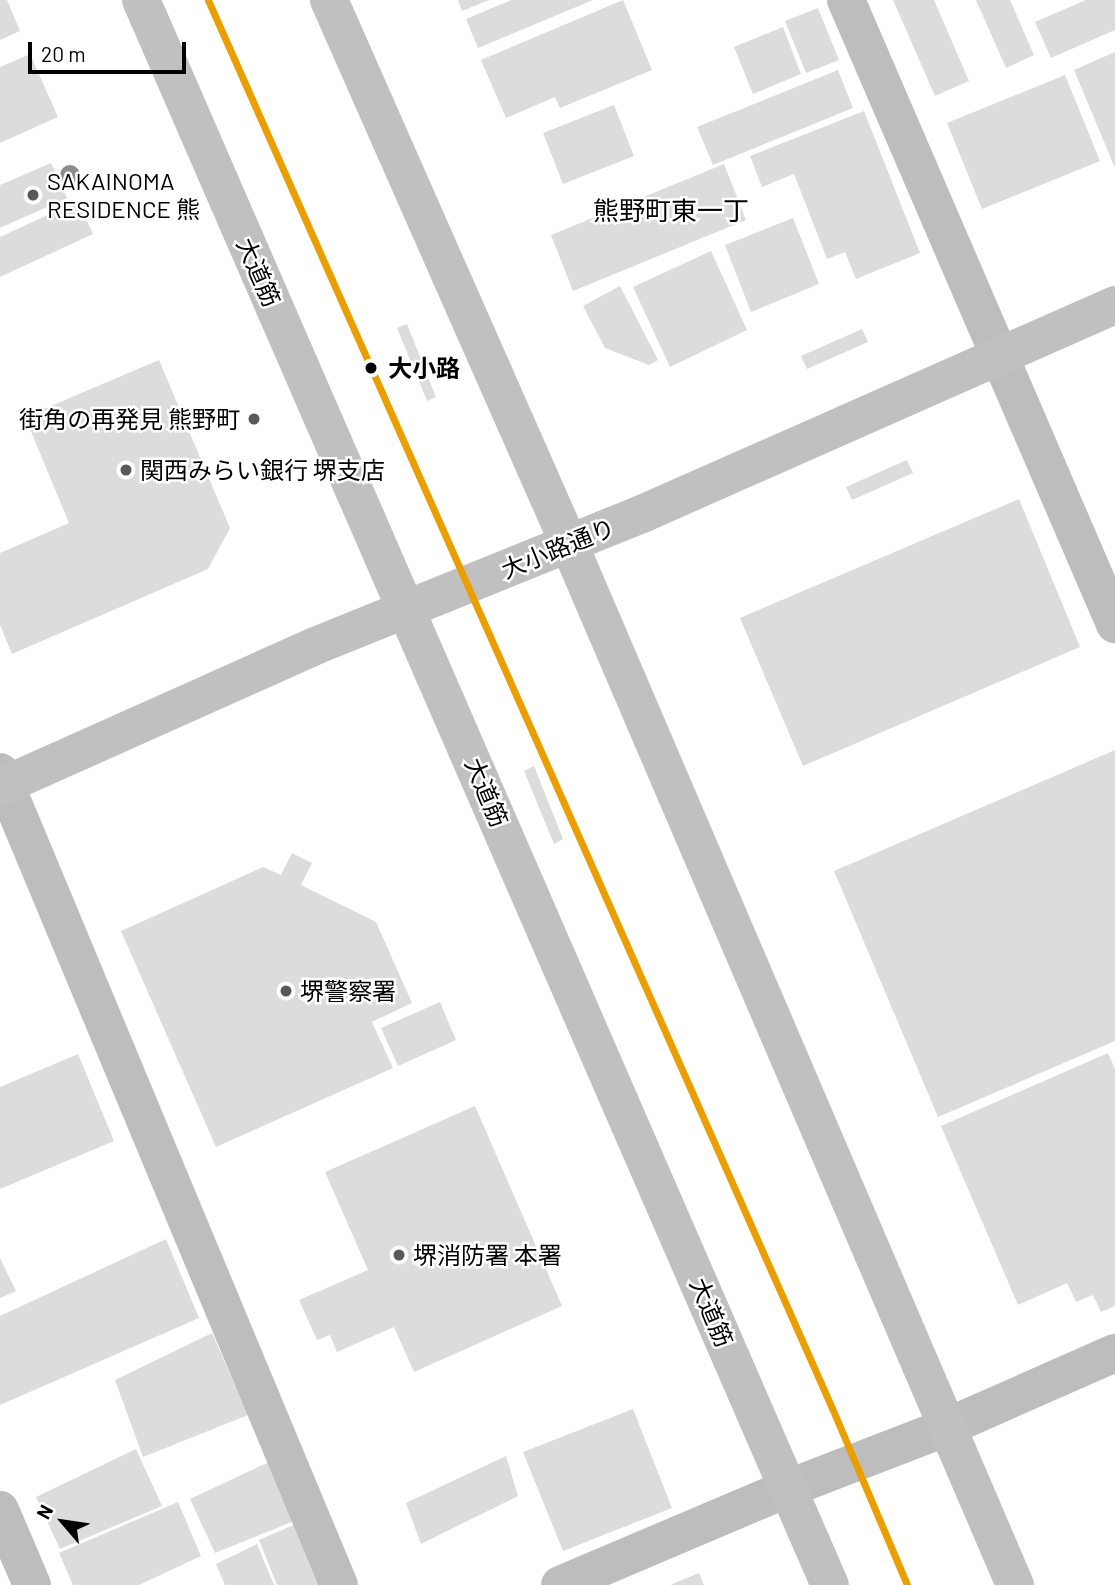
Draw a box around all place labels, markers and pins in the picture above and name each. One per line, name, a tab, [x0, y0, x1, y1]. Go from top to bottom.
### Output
place label: SAKAINOMA RESIDENCE 熊	[47, 167, 200, 223]
marker: SAKAINOMA RESIDENCE 熊	[25, 187, 41, 203]
place label: 大小路	[388, 354, 460, 382]
marker: 大小路	[360, 357, 382, 379]
place label: 街角の再発見 熊野町	[19, 405, 240, 433]
marker: 街角の再発見 熊野町	[246, 411, 262, 427]
place label: 関西みらい銀行 堺支店	[140, 456, 385, 484]
marker: 関西みらい銀行 堺支店	[118, 462, 134, 478]
place label: 堺警察署	[300, 977, 396, 1005]
marker: 堺警察署	[278, 983, 294, 999]
place label: 堺消防署 本署	[413, 1241, 562, 1269]
marker: 堺消防署 本署	[391, 1247, 407, 1263]

